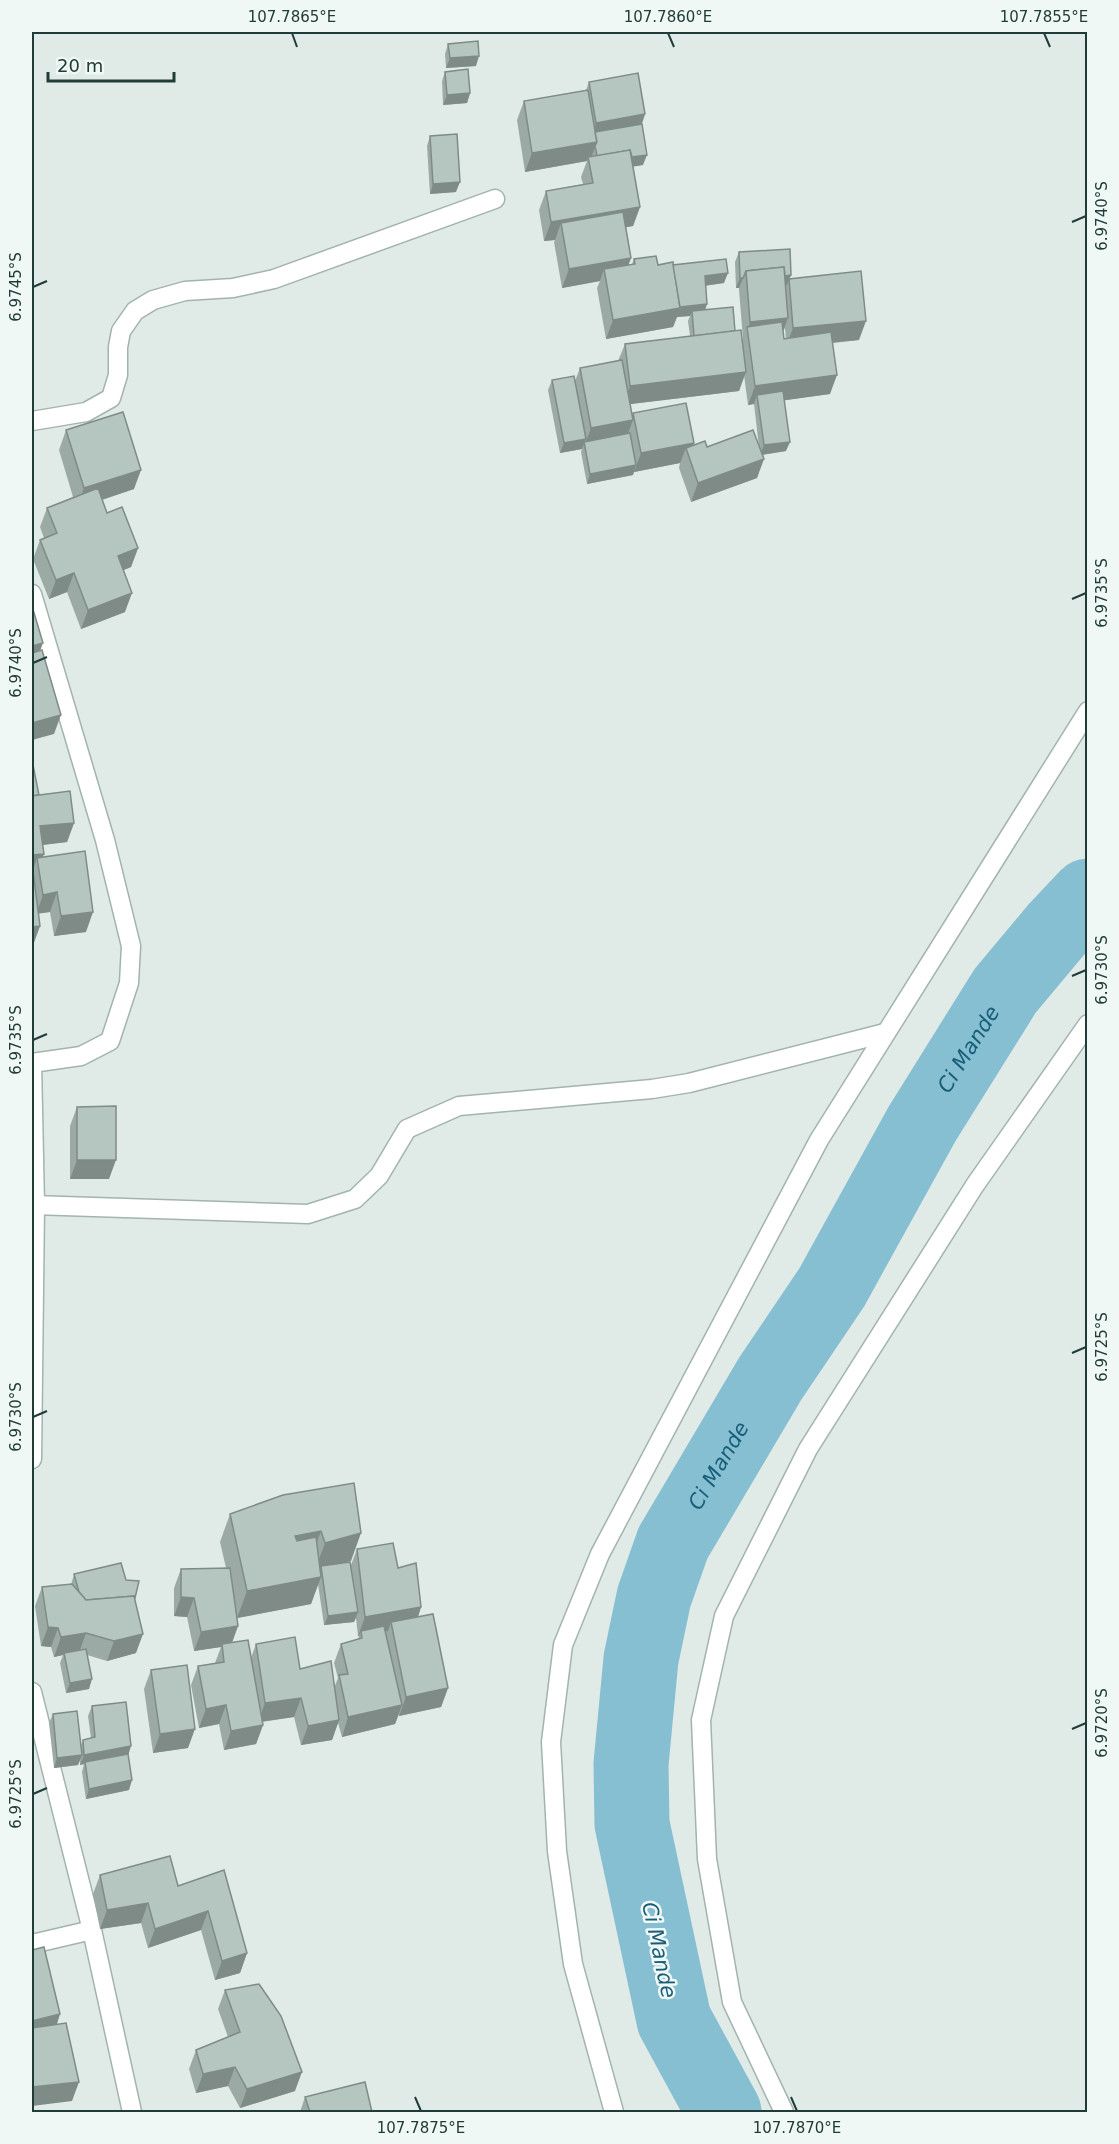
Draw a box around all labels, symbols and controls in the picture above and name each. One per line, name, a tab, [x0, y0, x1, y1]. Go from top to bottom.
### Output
text: 107.7865°E	[248, 8, 336, 26]
text: 107.7860°E	[624, 8, 712, 26]
text: 107.7855°E	[1000, 8, 1088, 26]
scale bar	[48, 45, 174, 83]
text: 20 m	[57, 55, 103, 76]
text: 6.9740°S	[1093, 181, 1111, 251]
text: 6.9745°S	[7, 252, 25, 322]
text: 6.9735°S	[1093, 558, 1111, 628]
text: 6.9740°S	[7, 628, 25, 698]
text: 6.9730°S	[1093, 935, 1111, 1005]
water label: Ci Mande	[933, 1001, 1005, 1097]
text: 6.9735°S	[7, 1005, 25, 1075]
text: 6.9725°S	[1093, 1312, 1111, 1382]
text: 6.9730°S	[7, 1382, 25, 1452]
water label: Ci Mande	[683, 1418, 754, 1514]
text: 6.9720°S	[1093, 1688, 1111, 1758]
text: 6.9725°S	[7, 1759, 25, 1829]
water label: Ci Mande	[637, 1900, 681, 2000]
text: 107.7875°E	[377, 2119, 465, 2137]
text: 107.7870°E	[753, 2119, 841, 2137]

